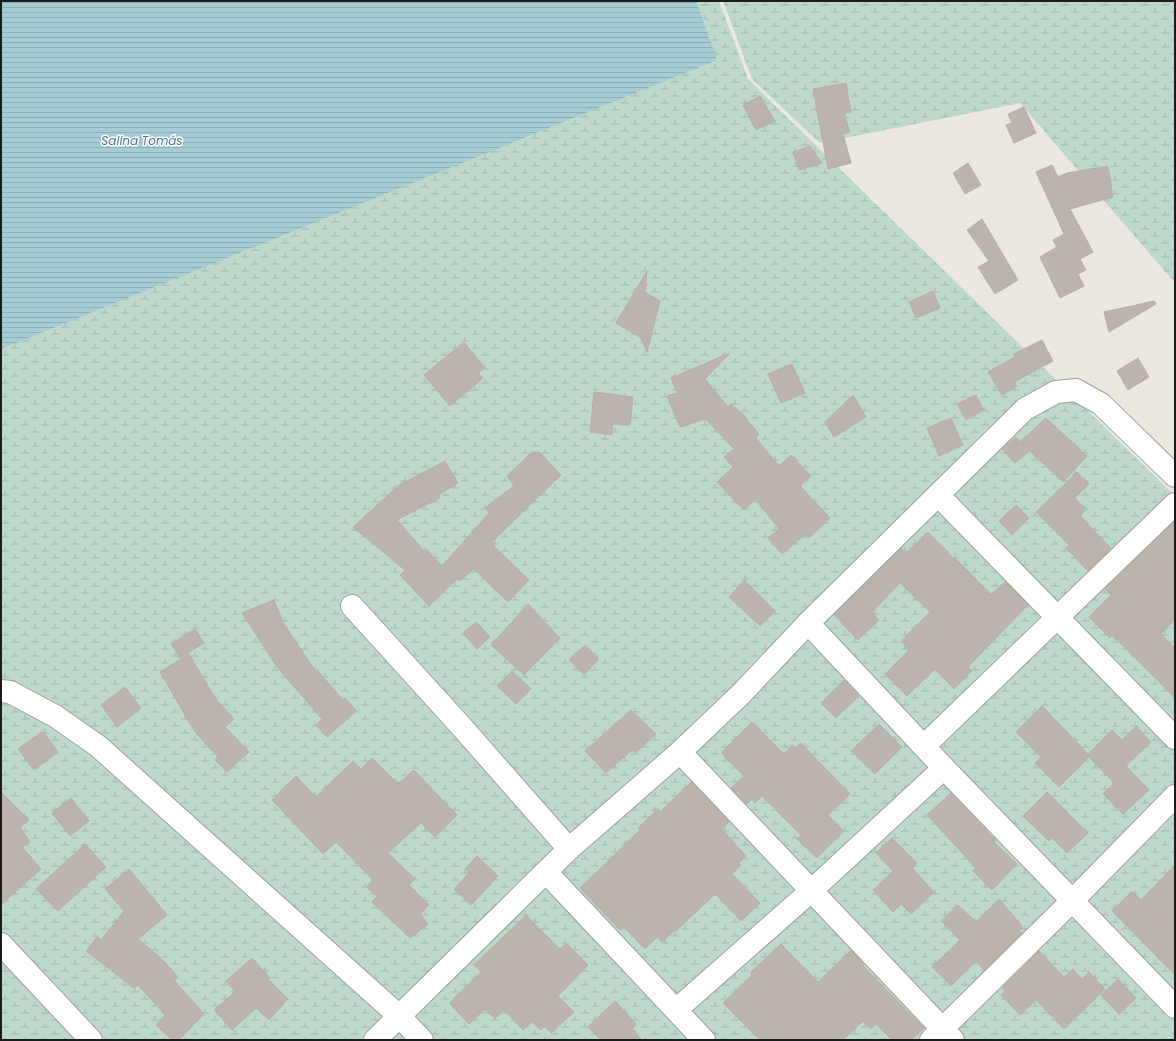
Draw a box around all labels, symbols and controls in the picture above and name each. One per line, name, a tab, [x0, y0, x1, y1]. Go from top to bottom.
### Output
water label: Salina Tomás	[101, 132, 183, 149]

